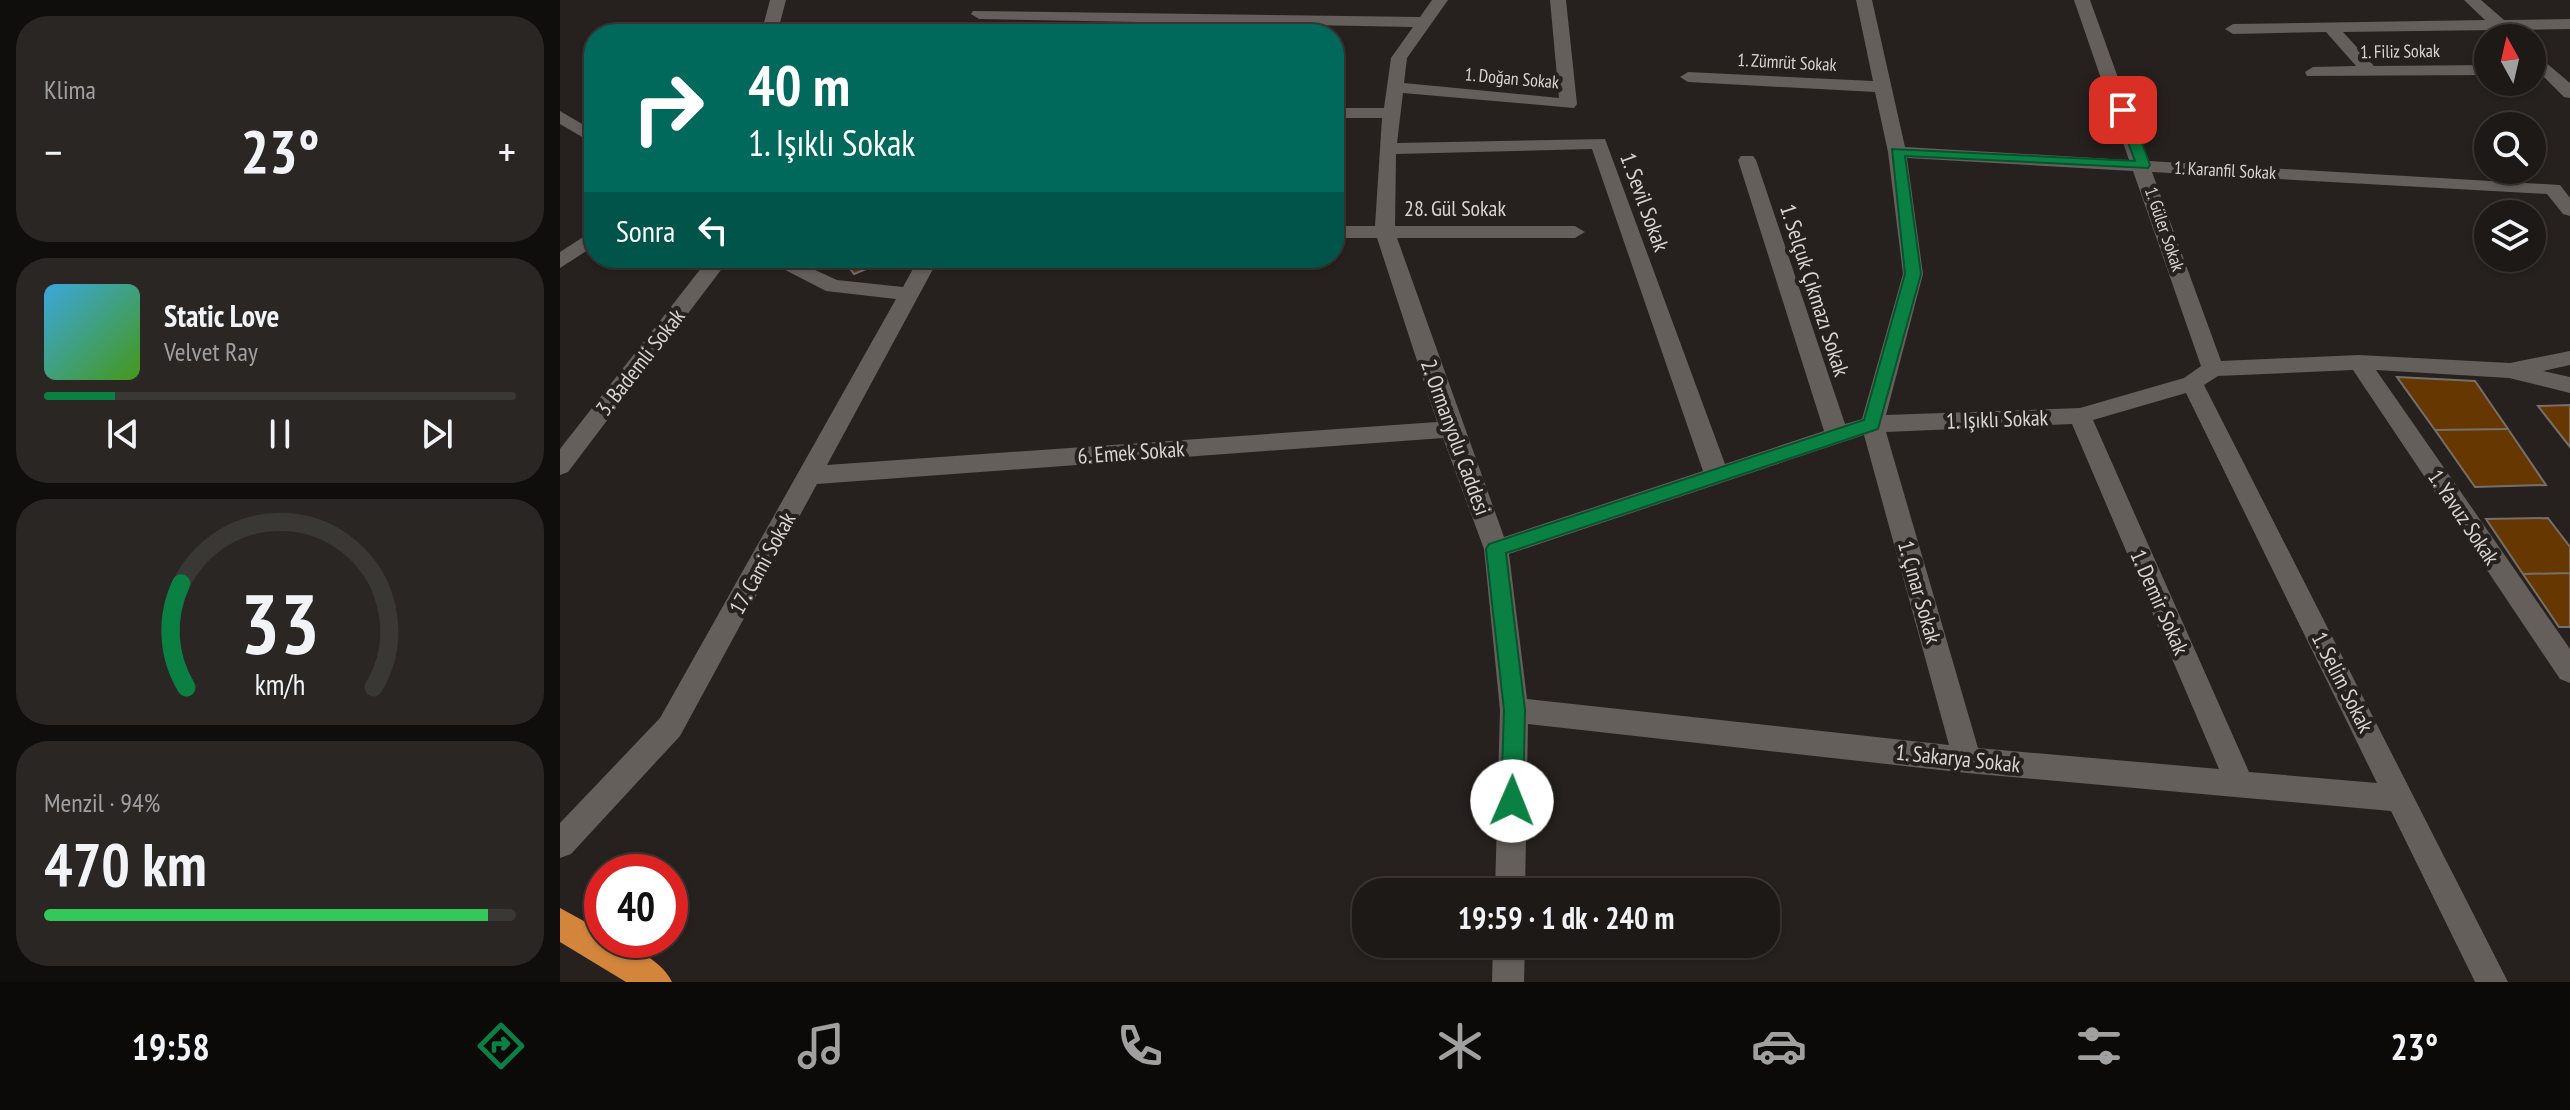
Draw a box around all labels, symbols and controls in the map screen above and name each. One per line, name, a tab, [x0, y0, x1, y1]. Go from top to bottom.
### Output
north arrow	[2474, 24, 2546, 96]
map controls	[2474, 24, 2546, 272]
street label: 1. Filiz Sokak	[2360, 39, 2440, 63]
street label: 1. Zümrüt Sokak	[1737, 48, 1837, 76]
text: 40 m	[748, 49, 850, 121]
icon: right	[616, 56, 720, 160]
street label: 1. Doğan Sokak	[1464, 62, 1560, 94]
text: Klima	[44, 73, 96, 106]
pin	[2089, 76, 2157, 144]
icon: arrive	[2101, 88, 2145, 132]
text: 23°	[240, 112, 320, 190]
button: search	[2474, 112, 2546, 184]
text: 1. Işıklı Sokak	[748, 119, 915, 166]
text: −	[44, 123, 62, 180]
text: +	[498, 123, 516, 180]
street label: 1. Sevil Sokak	[1614, 149, 1676, 256]
street label: 1. Karanfil Sokak	[2173, 156, 2277, 184]
street label: 1. Güler Sokak	[2140, 184, 2190, 274]
street label: 28. Gül Sokak	[1404, 194, 1506, 222]
street label: 1. Selçuk Çıkmazı Sokak	[1774, 200, 1856, 380]
button: layers	[2474, 200, 2546, 272]
icon: left	[691, 208, 735, 252]
text: Sonra	[616, 211, 675, 250]
text: Static Love	[164, 296, 279, 335]
street label: 3. Bademli Sokak	[589, 302, 691, 421]
text: Velvet Ray	[164, 335, 258, 368]
street label: 2. Ormanyolu Caddesi	[1415, 355, 1497, 519]
street label: 1. Işıklı Sokak	[1945, 403, 2049, 435]
icon: previous	[101, 412, 145, 456]
icon: pause	[258, 412, 302, 456]
icon: next	[415, 412, 459, 456]
street label: 6. Emek Sokak	[1076, 434, 1186, 470]
street label: 1. Yavuz Sokak	[2422, 464, 2506, 570]
street label: 17. Cami Sokak	[723, 507, 802, 619]
street label: 1. Çınar Sokak	[1892, 537, 1948, 647]
street label: 1. Demir Sokak	[2124, 545, 2196, 659]
text: 33	[240, 568, 320, 676]
street label: 1. Selim Sokak	[2306, 627, 2380, 737]
text: km/h	[255, 666, 305, 703]
street label: 1. Sakarya Sokak	[1894, 738, 2022, 779]
position arrow	[1470, 759, 1554, 843]
text: Menzil · 94%	[44, 786, 160, 819]
text: 470 km	[44, 825, 207, 903]
speed limit sign: 40	[584, 854, 688, 958]
text: 19:59 · 1 dk · 240 m	[1458, 898, 1674, 937]
icon: directions	[473, 1018, 529, 1074]
icon: music	[793, 1018, 849, 1074]
icon: phone	[1112, 1018, 1168, 1074]
icon: climate	[1432, 1018, 1488, 1074]
icon: car	[1751, 1018, 1807, 1074]
icon: filters	[2071, 1018, 2127, 1074]
text: 19:58	[132, 1023, 210, 1070]
text: 23°	[2391, 1023, 2438, 1070]

